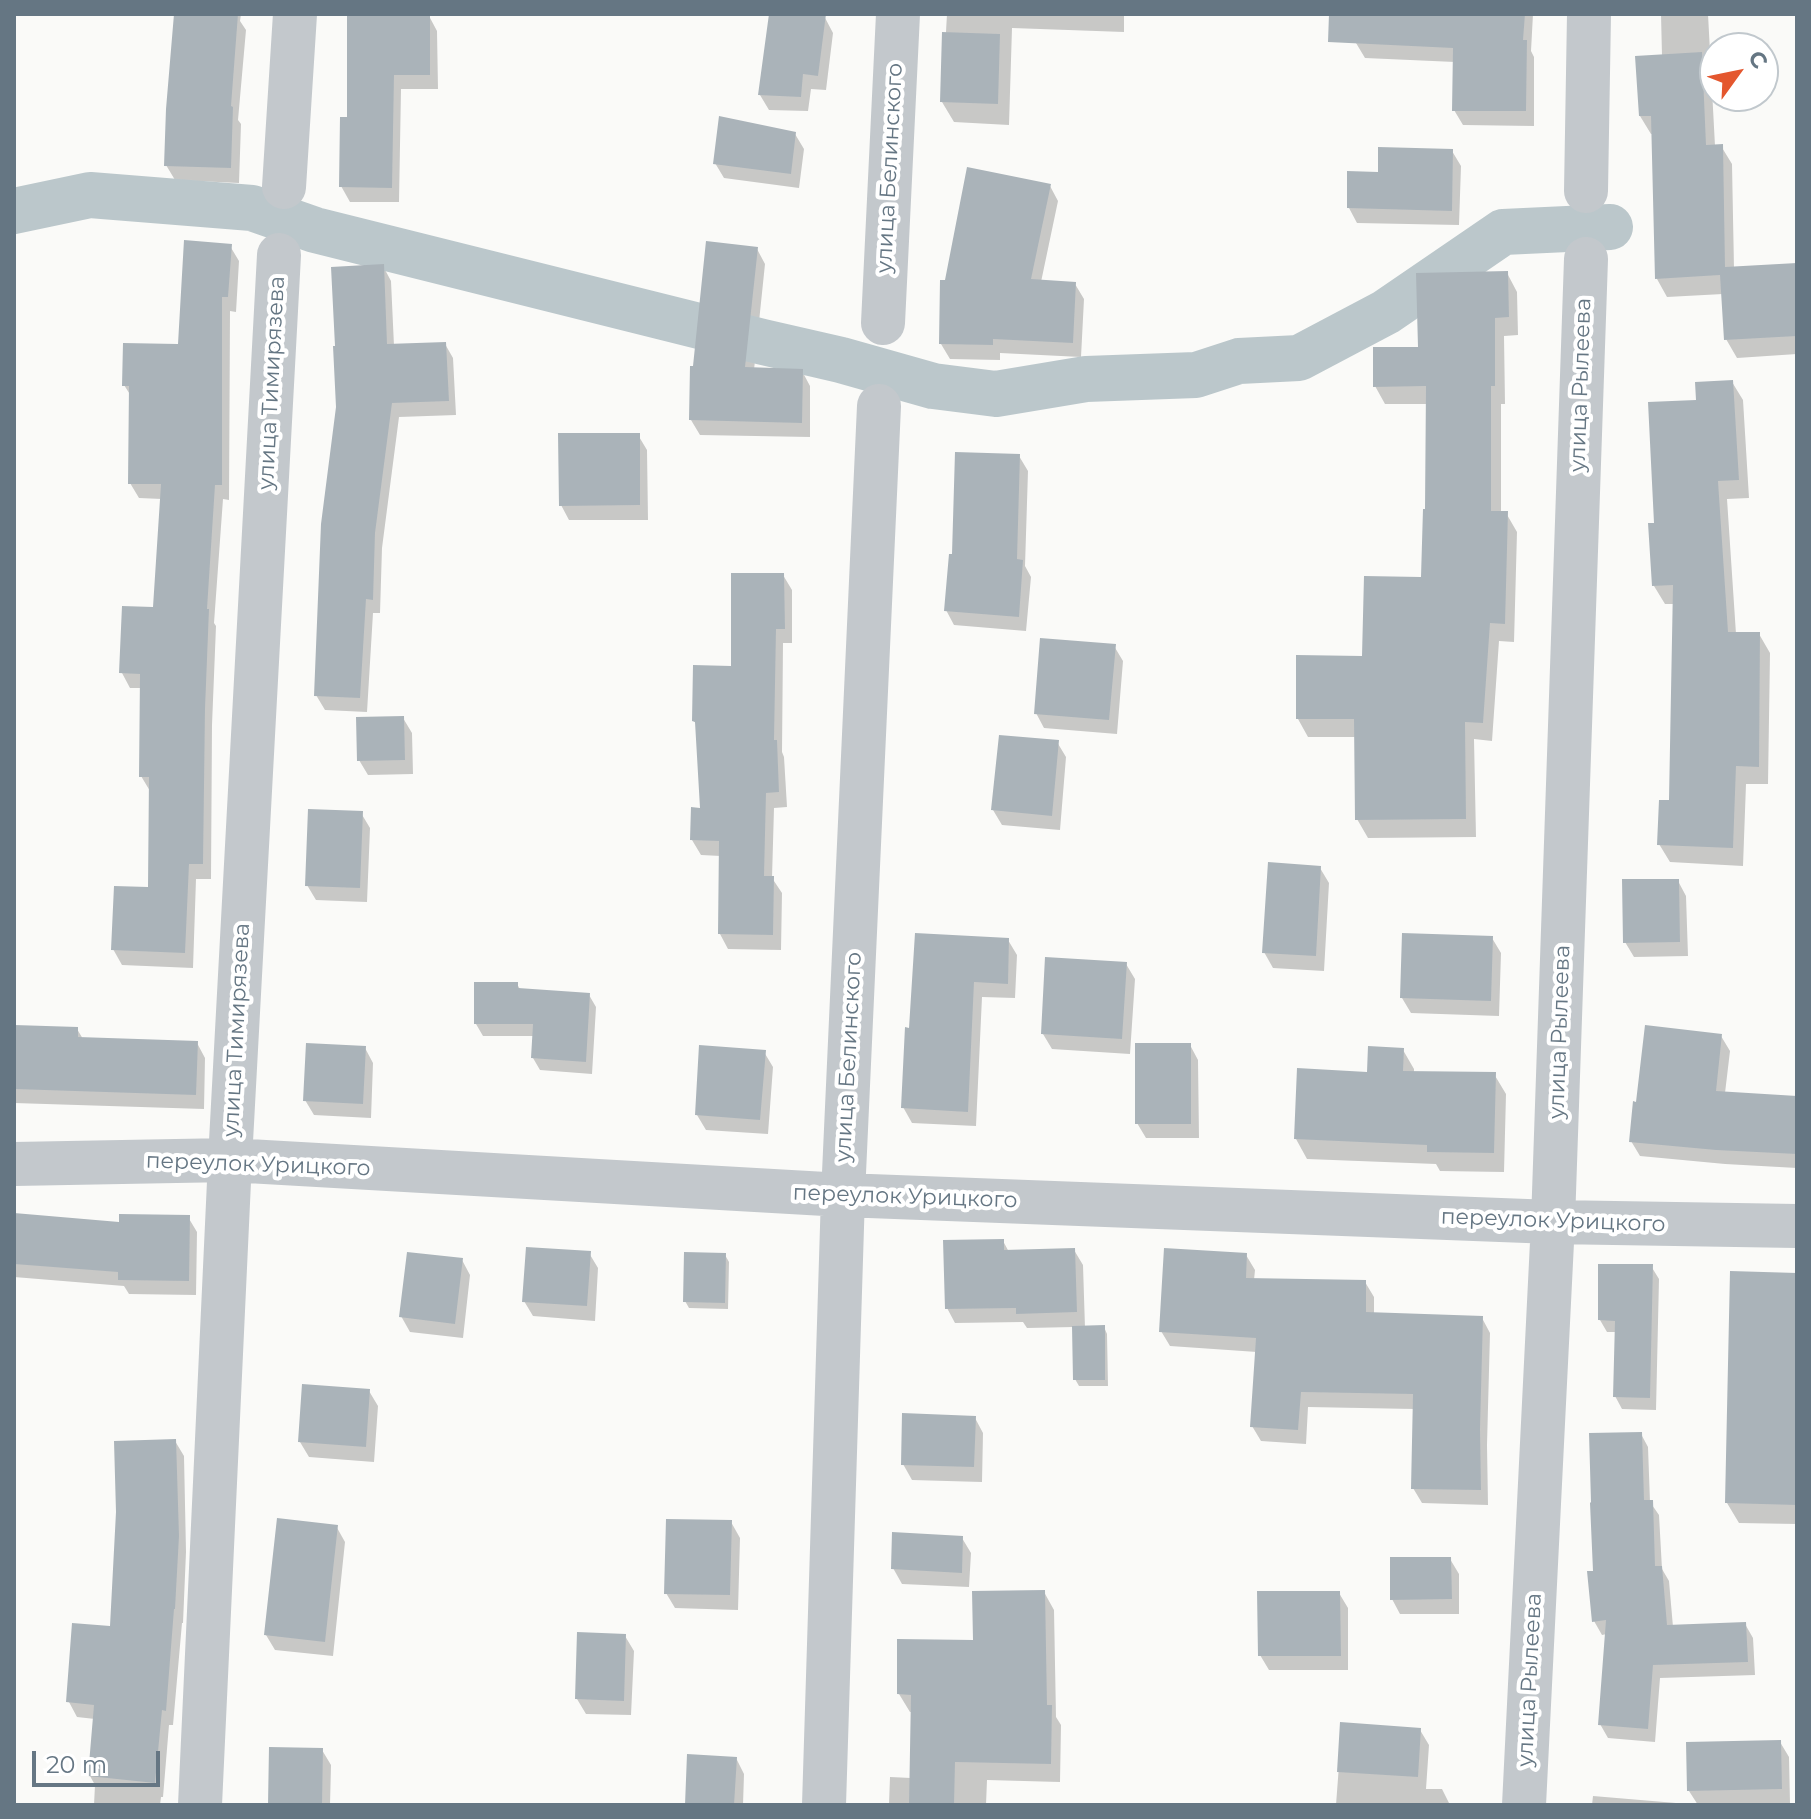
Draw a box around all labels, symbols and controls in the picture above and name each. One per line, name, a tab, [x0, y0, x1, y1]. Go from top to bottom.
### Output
north arrow	[1699, 32, 1779, 112]
text: С	[1742, 46, 1774, 74]
street label: улица Белинского	[871, 62, 909, 274]
street label: улица Тимирязева	[253, 275, 291, 491]
street label: улица Рылеева	[1565, 298, 1597, 472]
street label: улица Тимирязева	[218, 922, 256, 1138]
street label: улица Рылеева	[1544, 945, 1576, 1119]
street label: улица Белинского	[830, 951, 868, 1163]
street label: переулок Урицкого	[145, 1148, 371, 1182]
street label: переулок Урицкого	[792, 1180, 1018, 1214]
street label: переулок Урицкого	[1440, 1204, 1666, 1238]
street label: улица Рылеева	[1512, 1592, 1548, 1768]
scale bar	[36, 1735, 164, 1785]
text: 20 m	[46, 1750, 107, 1779]

